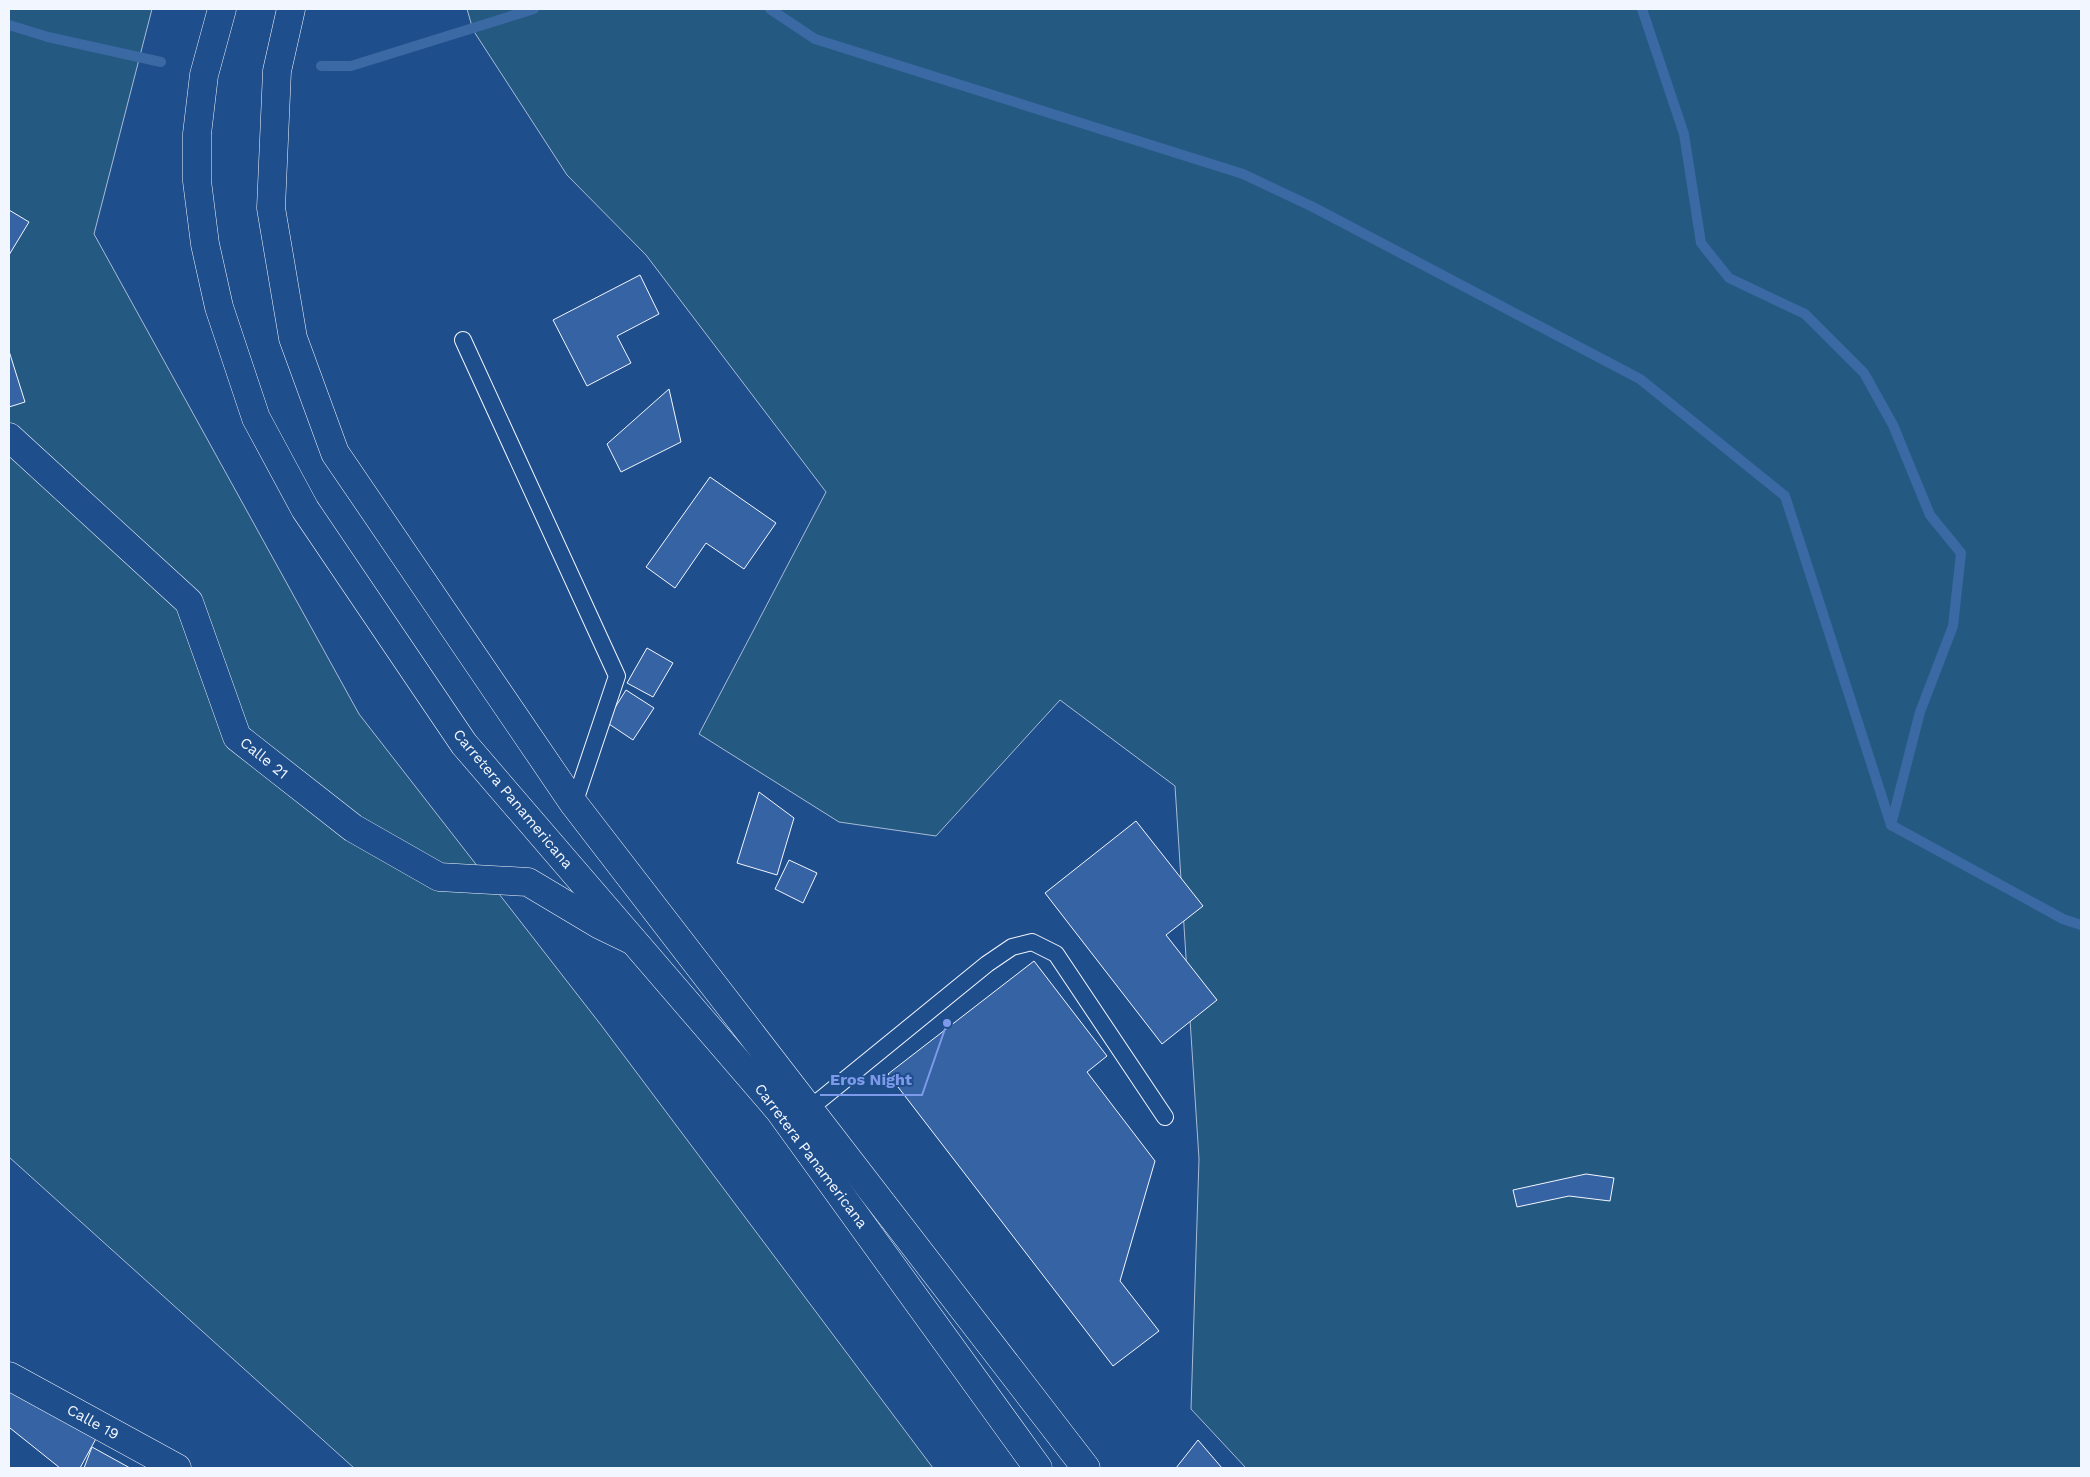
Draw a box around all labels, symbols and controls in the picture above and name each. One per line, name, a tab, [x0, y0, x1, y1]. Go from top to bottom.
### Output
street label: Carretera Panamericana	[449, 726, 577, 873]
street label: Calle 21	[236, 733, 292, 783]
callout: Eros Night	[820, 1064, 922, 1095]
text: Eros Night	[830, 1070, 912, 1089]
street label: Carretera Panamericana	[751, 1080, 872, 1232]
street label: Calle 19	[64, 1400, 122, 1444]

